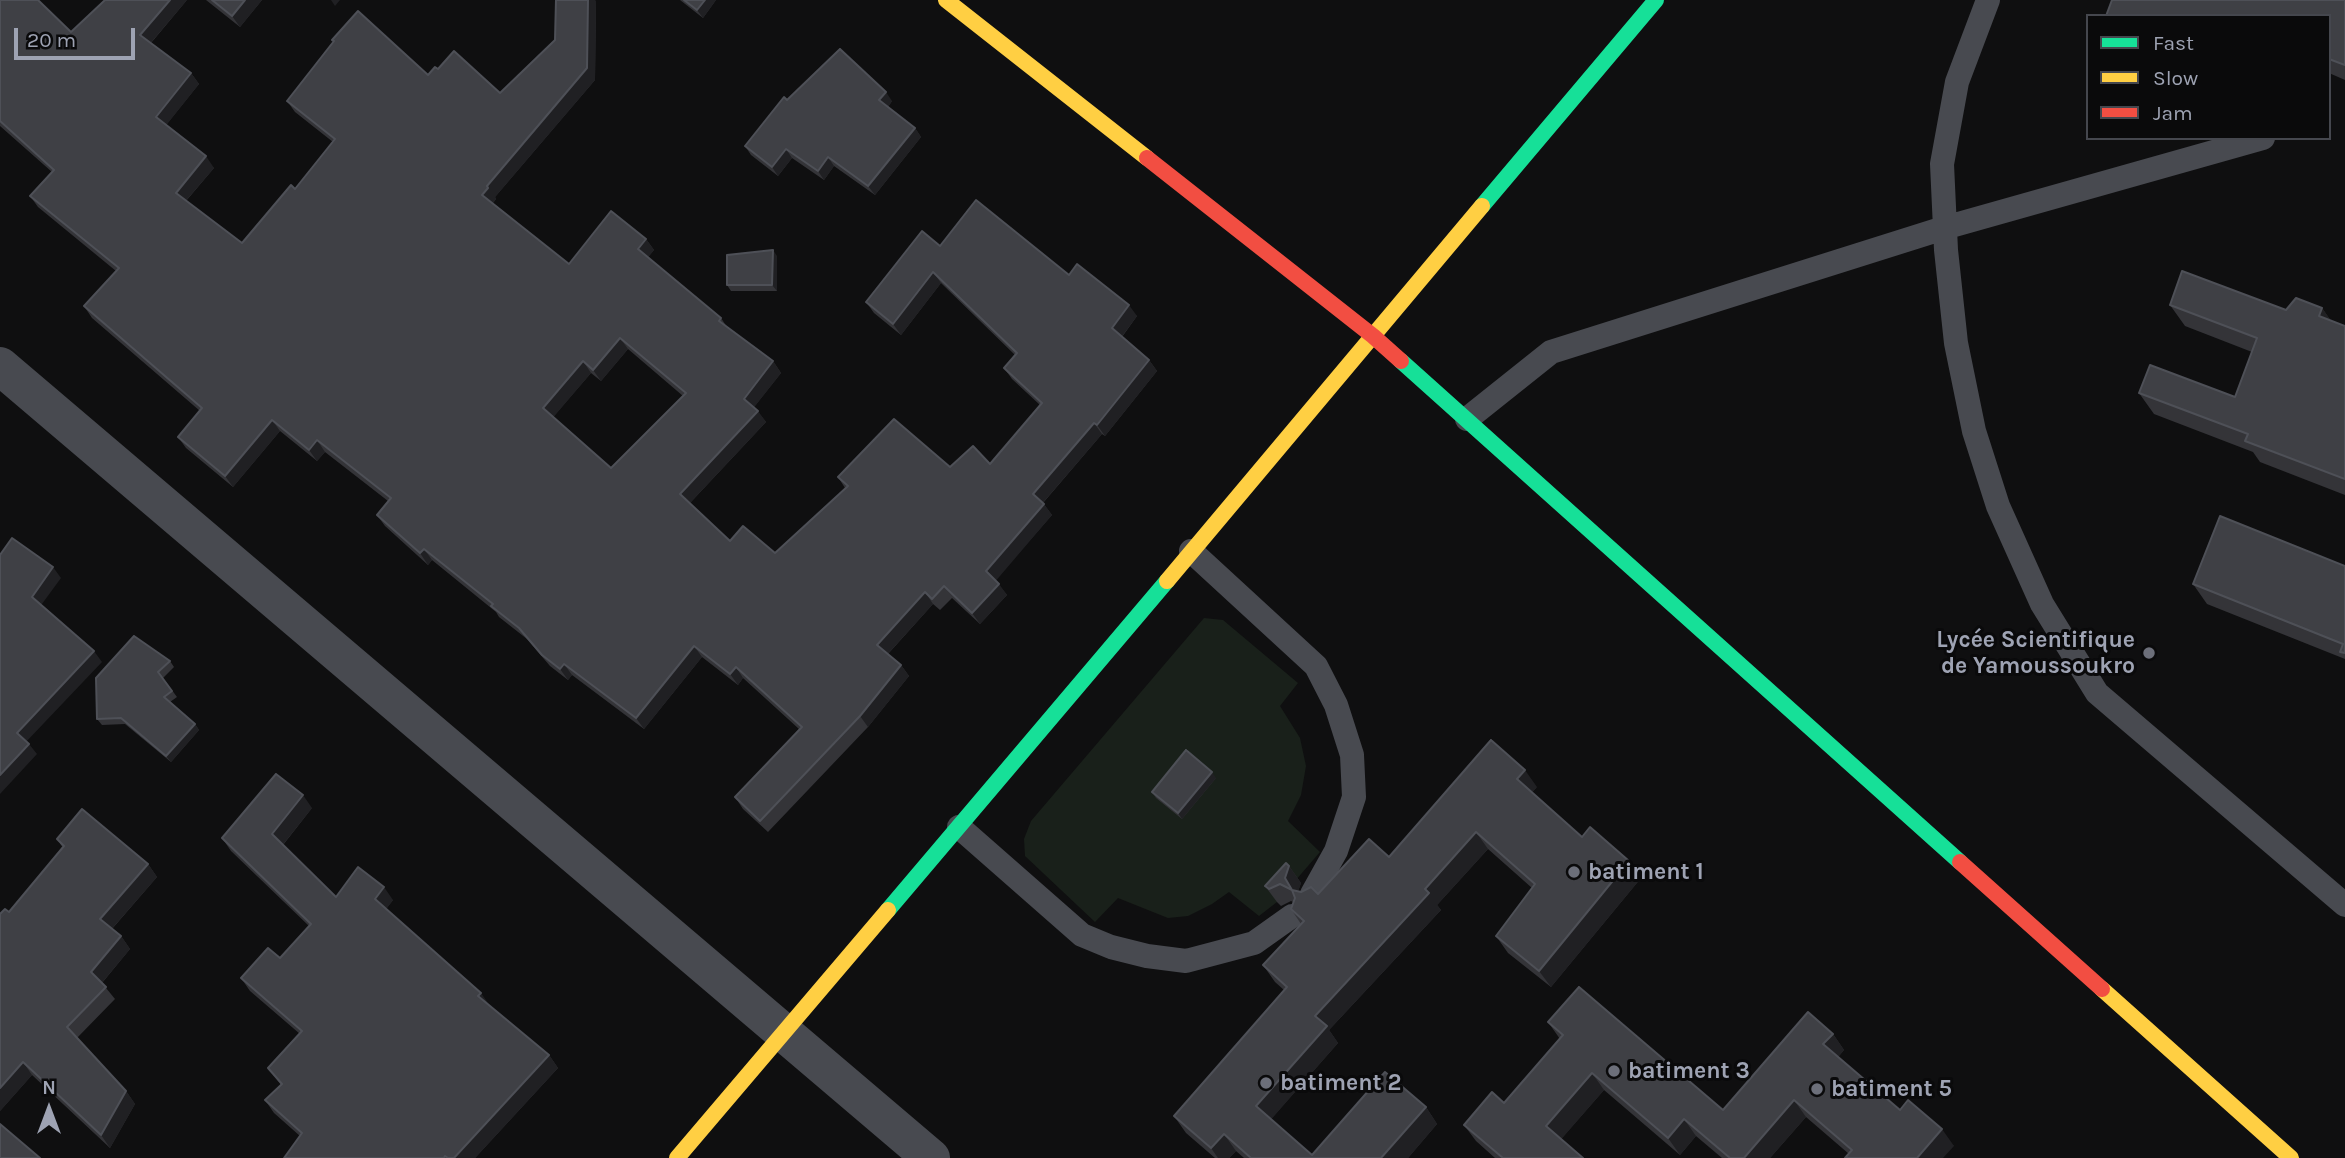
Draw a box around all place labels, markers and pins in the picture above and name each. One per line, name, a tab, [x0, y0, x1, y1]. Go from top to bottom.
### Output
place label: Lycée Scientifique de Yamoussoukro	[1936, 626, 2135, 680]
marker: Lycée Scientifique de Yamoussoukro	[2141, 645, 2157, 661]
place label: batiment 1	[1588, 858, 1704, 886]
marker: batiment 1	[1566, 864, 1582, 880]
place label: batiment 3	[1628, 1057, 1750, 1085]
marker: batiment 3	[1606, 1063, 1622, 1079]
place label: batiment 2	[1280, 1069, 1401, 1097]
marker: batiment 2	[1258, 1075, 1274, 1091]
place label: batiment 5	[1831, 1075, 1952, 1103]
marker: batiment 5	[1809, 1081, 1825, 1097]

